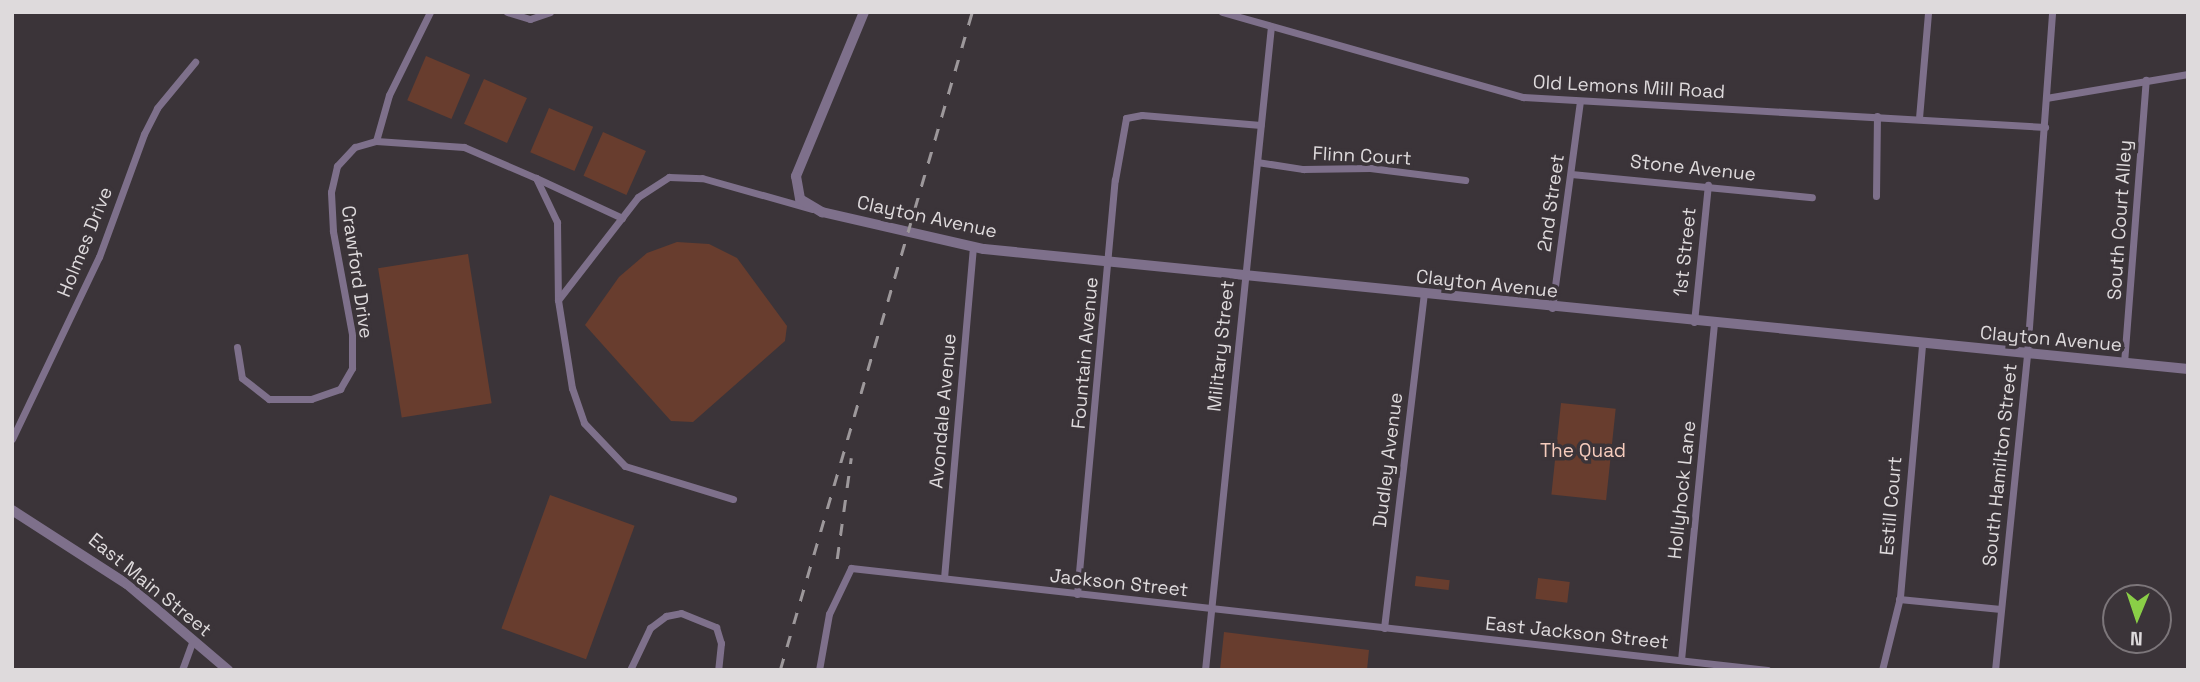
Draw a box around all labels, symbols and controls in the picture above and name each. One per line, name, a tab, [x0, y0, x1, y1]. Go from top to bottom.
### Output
street label: Old Lemons Mill Road	[1532, 71, 1726, 103]
street label: South Court Alley	[2103, 139, 2137, 301]
street label: Flinn Court	[1312, 142, 1412, 170]
street label: Stone Avenue	[1629, 150, 1757, 186]
street label: 2nd Street	[1533, 153, 1569, 253]
street label: Holmes Drive	[53, 184, 117, 300]
street label: Clayton Avenue	[855, 191, 999, 243]
street label: Crawford Drive	[336, 204, 378, 340]
street label: 1st Street	[1669, 206, 1701, 298]
street label: Clayton Avenue	[1415, 265, 1559, 303]
street label: Fountain Avenue	[1067, 276, 1103, 430]
street label: Military Street	[1203, 279, 1239, 413]
street label: Clayton Avenue	[1979, 321, 2123, 357]
street label: Avondale Avenue	[925, 332, 961, 490]
street label: South Hamilton Street	[1978, 362, 2022, 568]
street label: Dudley Avenue	[1368, 391, 1408, 529]
street label: Hollyhock Lane	[1663, 420, 1701, 560]
park label: The Quad	[1540, 440, 1626, 462]
street label: Estill Court	[1875, 455, 1907, 557]
street label: East Main Street	[84, 528, 216, 642]
street label: Jackson Street	[1049, 564, 1189, 602]
north arrow	[2102, 584, 2172, 654]
street label: East Jackson Street	[1484, 612, 1670, 654]
text: N	[2130, 626, 2143, 651]

